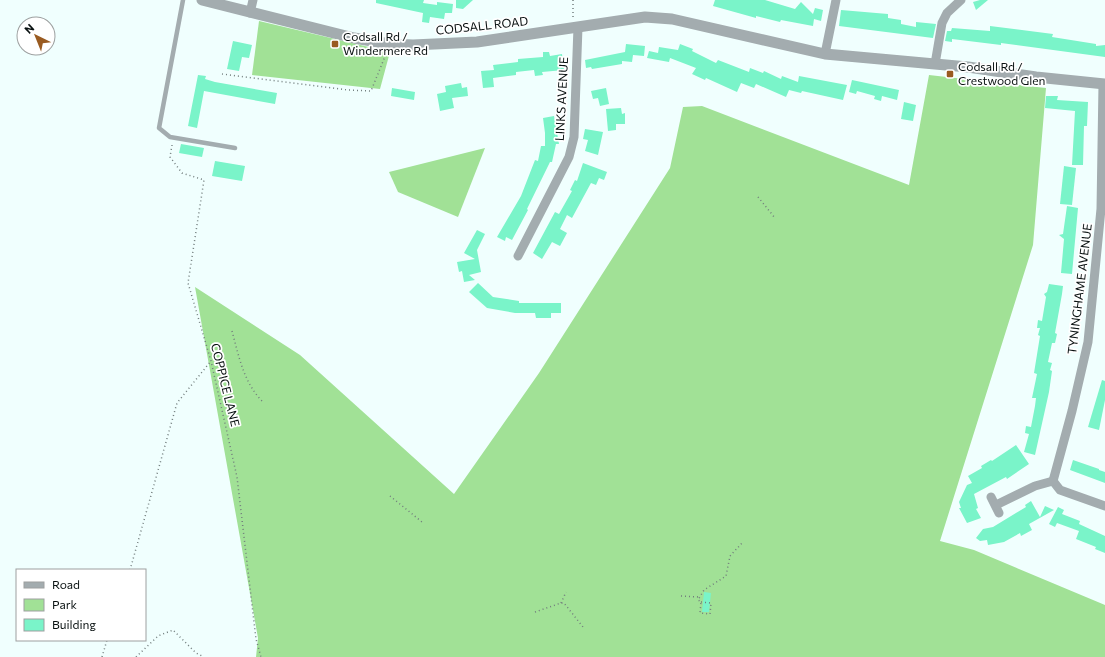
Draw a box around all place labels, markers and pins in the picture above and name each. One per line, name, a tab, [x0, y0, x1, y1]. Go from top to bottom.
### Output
place label: Codsall Rd / Windermere Rd	[343, 29, 428, 57]
marker: Codsall Rd / Windermere Rd	[330, 39, 340, 49]
place label: Codsall Rd / Crestwood Glen	[958, 59, 1046, 87]
marker: Codsall Rd / Crestwood Glen	[945, 69, 955, 79]

